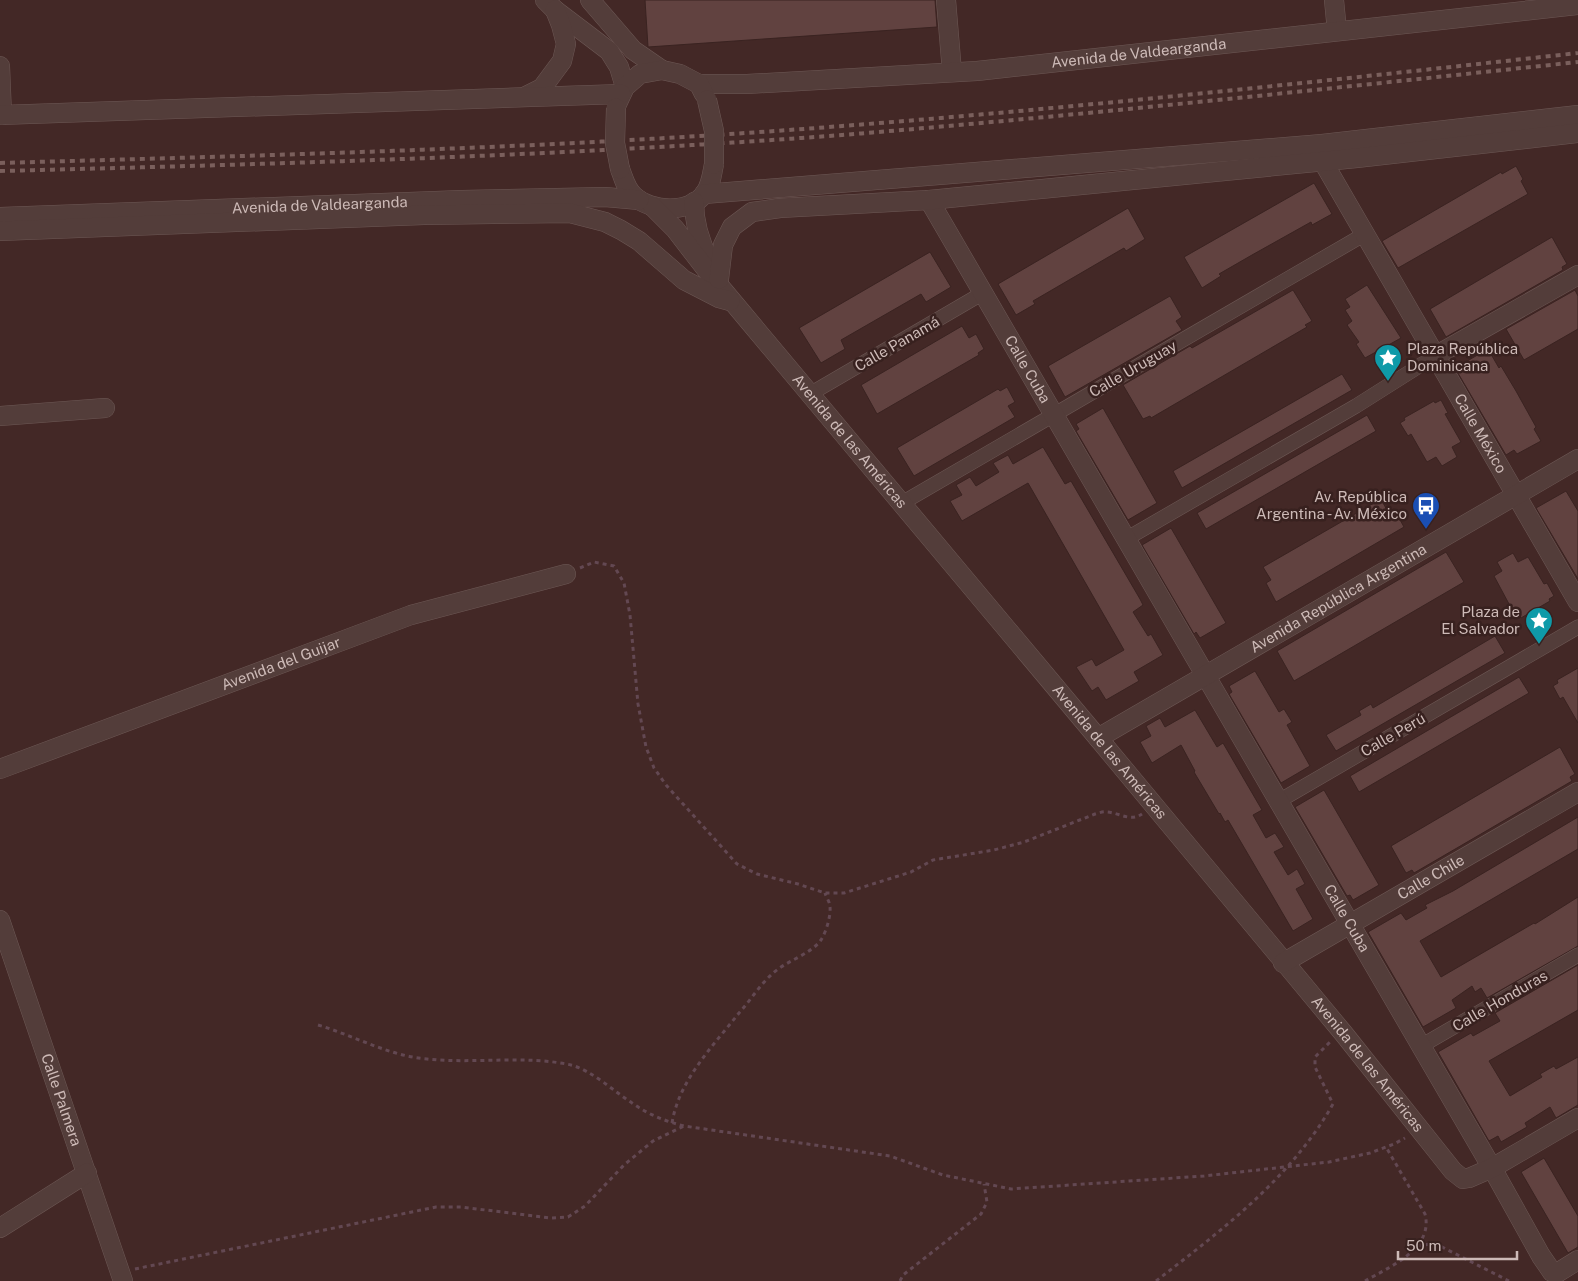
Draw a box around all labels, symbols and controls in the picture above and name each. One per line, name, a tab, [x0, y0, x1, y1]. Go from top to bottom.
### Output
street label: Avenida de Valdearganda	[1050, 35, 1227, 71]
street label: Avenida de Valdearganda	[232, 193, 408, 216]
street label: Calle Panamá	[851, 312, 942, 375]
street label: Calle Cuba	[1002, 332, 1054, 406]
street label: Calle Uruguay	[1086, 337, 1179, 400]
place label: Plaza República Dominicana	[1407, 340, 1518, 374]
place icon: Plaza República Dominicana	[1373, 343, 1403, 382]
street label: Avenida de las Américas	[789, 371, 911, 511]
street label: Calle México	[1451, 390, 1510, 476]
place label: Av. República Argentina - Av. México	[1256, 488, 1407, 522]
bus stop icon: Av. República Argentina - Av. México	[1411, 491, 1441, 530]
street label: Avenida República Argentina	[1247, 540, 1429, 656]
place label: Plaza de El Salvador	[1441, 603, 1520, 637]
place icon: Plaza de El Salvador	[1524, 606, 1554, 645]
street label: Avenida del Guijar	[219, 633, 343, 693]
street label: Avenida de las Américas	[1049, 681, 1171, 822]
street label: Calle Perú	[1358, 709, 1428, 760]
street label: Calle Chile	[1394, 851, 1467, 903]
street label: Calle Cuba	[1321, 881, 1374, 955]
street label: Calle Honduras	[1449, 967, 1550, 1035]
street label: Avenida de las Américas	[1308, 992, 1427, 1135]
street label: Calle Palmera	[38, 1051, 85, 1148]
scale bar	[1398, 1228, 1517, 1260]
text: 50 m	[1406, 1237, 1441, 1254]

